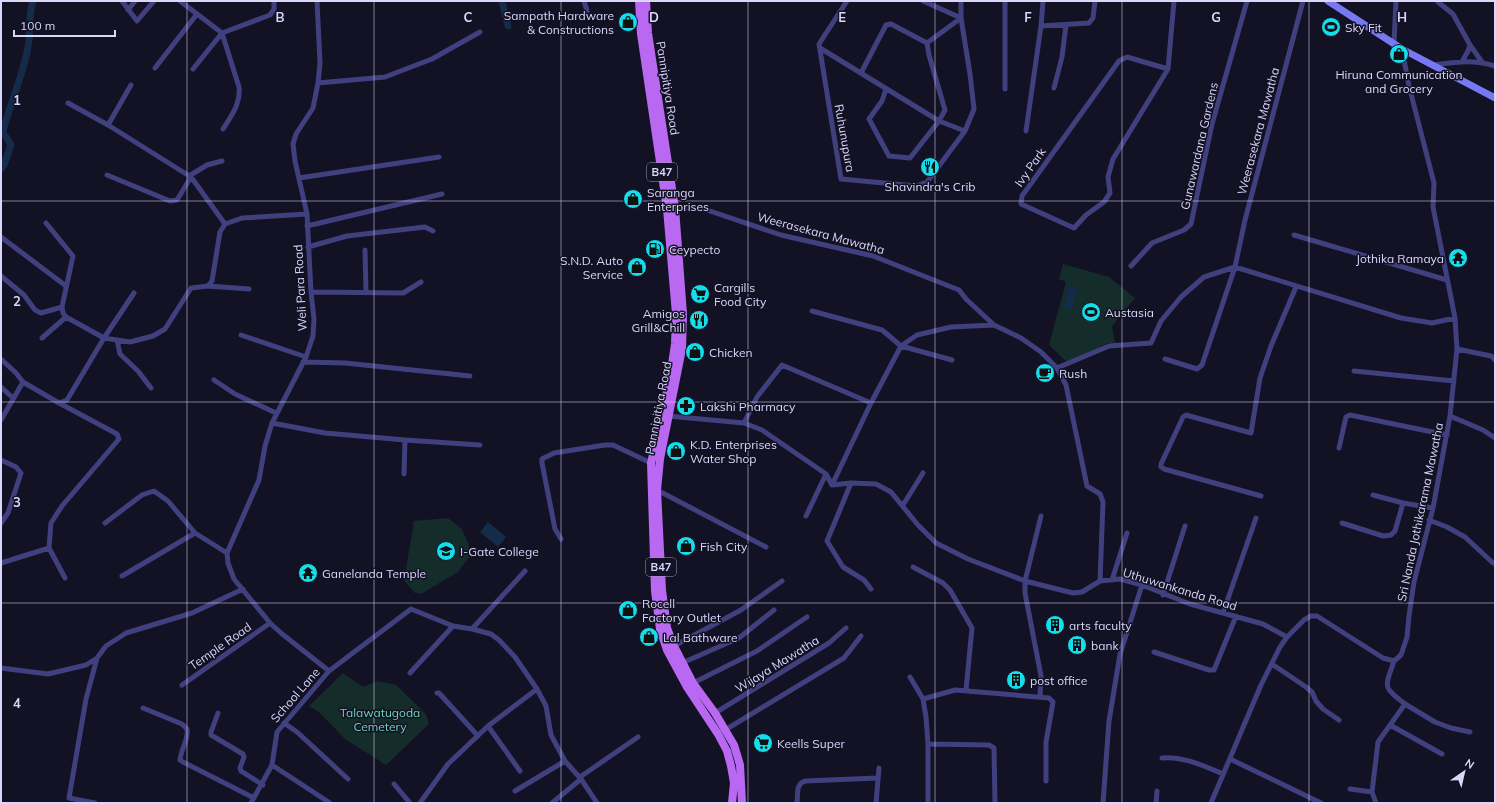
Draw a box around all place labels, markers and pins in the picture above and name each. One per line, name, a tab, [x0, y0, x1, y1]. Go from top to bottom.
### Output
place label: Sampath Hardware & Constructions	[504, 8, 614, 37]
shop icon: Sampath Hardware & Constructions	[617, 11, 639, 33]
sports icon: Sky Fit	[1320, 16, 1342, 38]
place label: Sky Fit	[1345, 20, 1382, 35]
shop icon: Hiruna Communication and Grocery	[1388, 43, 1410, 65]
place label: Hiruna Communication and Grocery	[1335, 67, 1463, 96]
restaurant icon: Shavindra's Crib	[919, 156, 941, 178]
place label: Shavindra's Crib	[885, 179, 975, 194]
place label: Saranga Enterprises	[647, 185, 709, 214]
shop icon: Saranga Enterprises	[622, 188, 644, 210]
fuel station icon: Ceypecto	[644, 238, 666, 260]
place label: Ceypecto	[669, 242, 720, 257]
temple icon: Jothika Ramaya	[1447, 247, 1469, 269]
place label: Jothika Ramaya	[1356, 251, 1444, 266]
place label: S.N.D. Auto Service	[560, 253, 623, 282]
shop icon: S.N.D. Auto Service	[626, 256, 648, 278]
place label: Cargills Food City	[714, 280, 767, 309]
supermarket icon: Cargills Food City	[689, 283, 711, 305]
sports icon: Austasia	[1080, 301, 1102, 323]
place label: Austasia	[1105, 305, 1154, 320]
place label: Amigos Grill&Chill	[631, 306, 685, 335]
restaurant icon: Amigos Grill&Chill	[688, 309, 710, 331]
shop icon: Chicken	[684, 341, 706, 363]
place label: Chicken	[709, 345, 753, 360]
cafe icon: Rush	[1034, 362, 1056, 384]
place label: Rush	[1059, 366, 1087, 381]
pharmacy icon: Lakshi Pharmacy	[675, 395, 697, 417]
place label: Lakshi Pharmacy	[700, 399, 796, 414]
place label: K.D. Enterprises Water Shop	[690, 437, 777, 466]
shop icon: K.D. Enterprises Water Shop	[665, 440, 687, 462]
shop icon: Fish City	[675, 535, 697, 557]
place label: Fish City	[700, 539, 748, 554]
school or university icon: I-Gate College	[435, 540, 457, 562]
place label: I-Gate College	[460, 544, 539, 559]
temple icon: Ganelanda Temple	[297, 562, 319, 584]
place label: Ganelanda Temple	[322, 566, 426, 581]
place label: Rocell Factory Outlet	[642, 596, 721, 625]
shop icon: Rocell Factory Outlet	[617, 599, 639, 621]
building icon: arts faculty	[1044, 614, 1066, 636]
place label: arts faculty	[1069, 618, 1132, 633]
shop icon: Lal Bathware	[638, 626, 660, 648]
place label: Lal Bathware	[663, 630, 738, 645]
building icon: bank	[1066, 634, 1088, 656]
place label: bank	[1091, 638, 1119, 653]
building icon: post office	[1005, 669, 1027, 691]
place label: post office	[1030, 673, 1087, 688]
supermarket icon: Keells Super	[752, 732, 774, 754]
place label: Keells Super	[777, 736, 845, 751]

